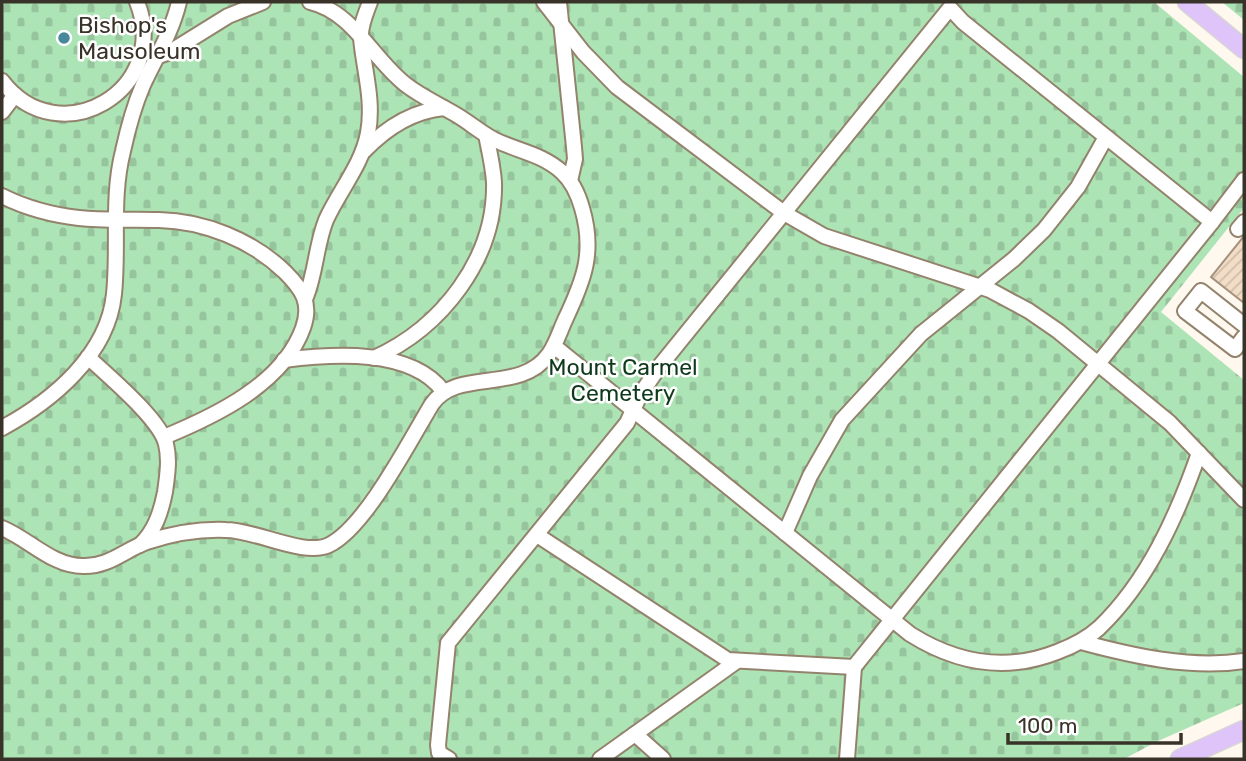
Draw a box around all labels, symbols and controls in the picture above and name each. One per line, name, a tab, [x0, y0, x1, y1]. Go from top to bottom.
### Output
place label: Bishop's Mausoleum	[78, 11, 201, 65]
marker: Bishop's Mausoleum	[56, 30, 72, 46]
park label: Mount Carmel Cemetery	[548, 353, 698, 407]
scale bar	[1008, 702, 1181, 746]
text: 100 m	[1018, 713, 1077, 738]

